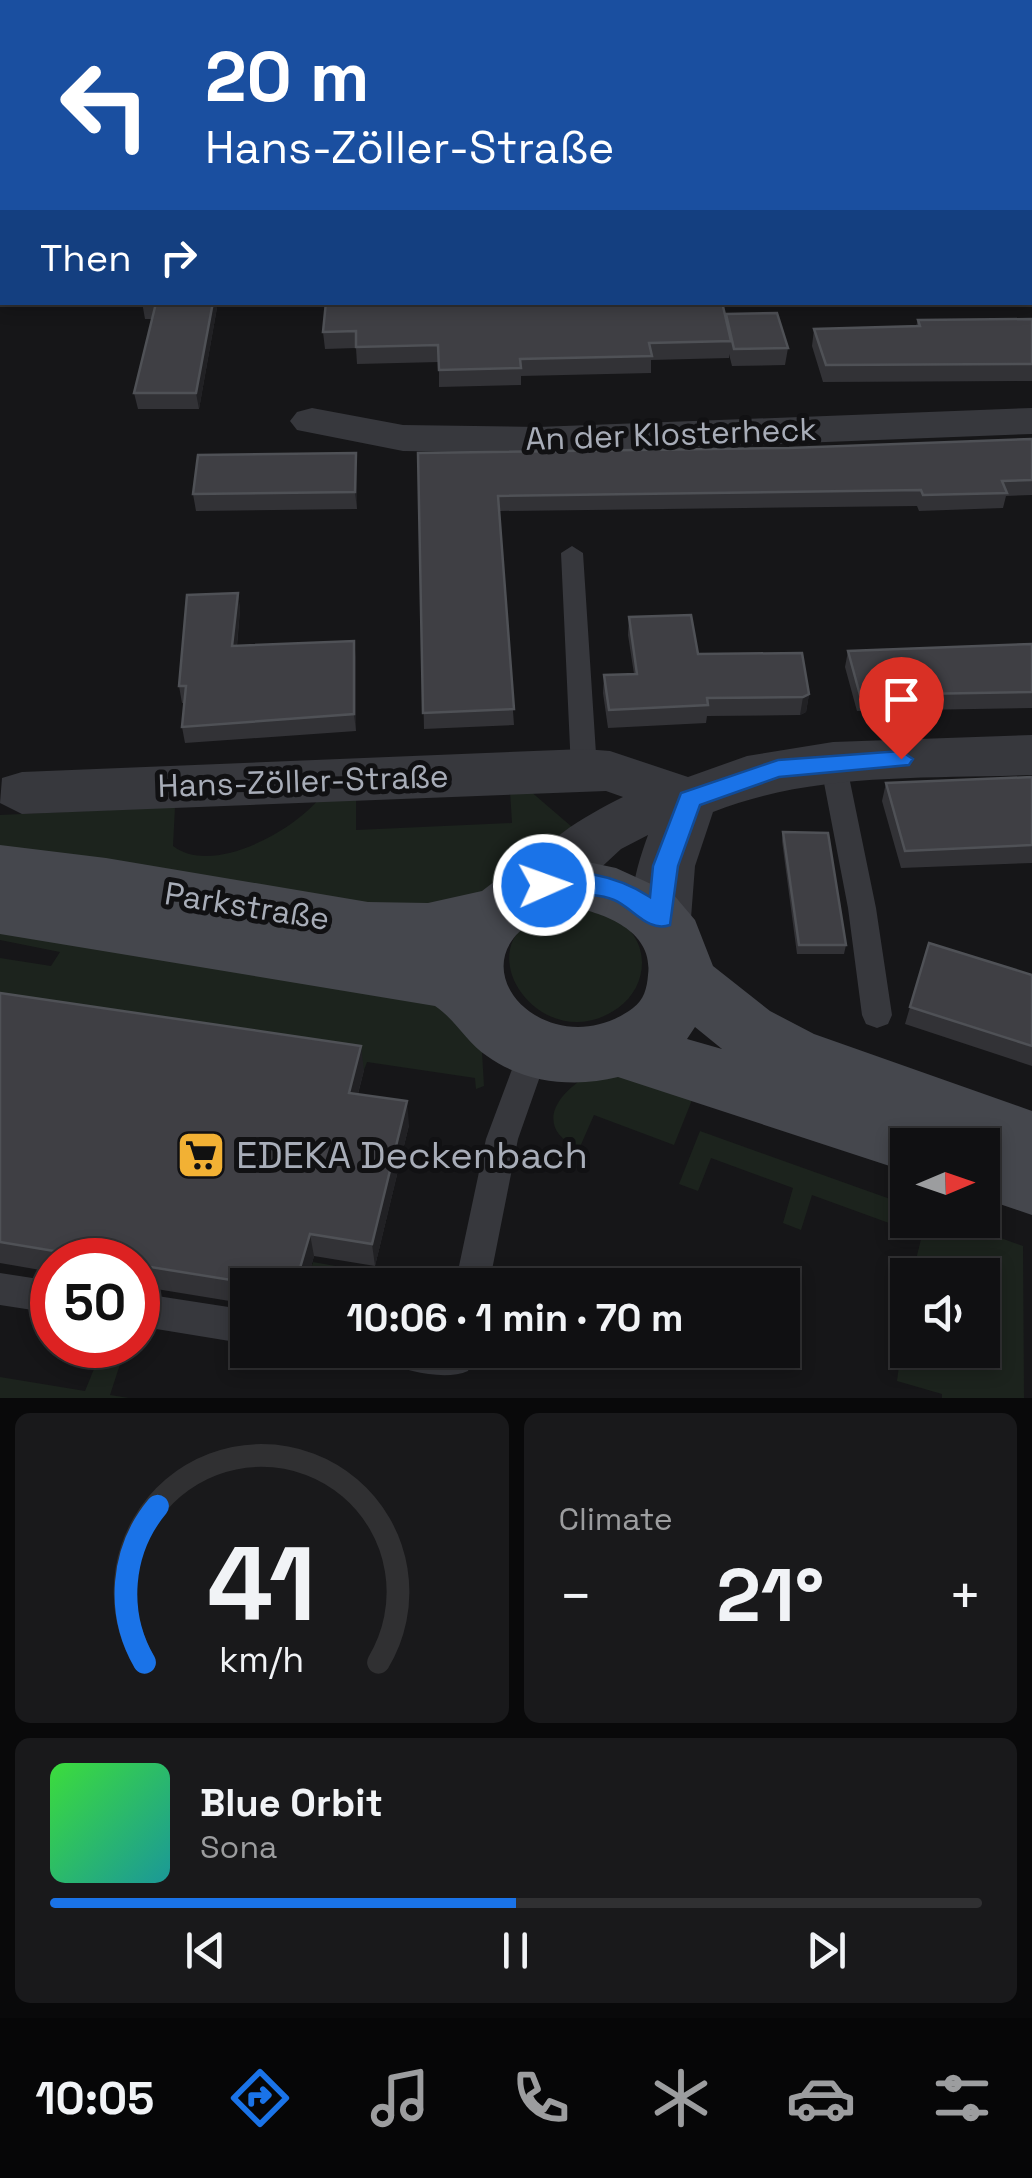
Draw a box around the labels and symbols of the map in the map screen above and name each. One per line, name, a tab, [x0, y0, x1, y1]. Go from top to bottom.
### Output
street label: An der Klosterheck	[525, 409, 817, 459]
pin	[859, 657, 944, 760]
street label: Hans-Zöller-Straße	[157, 756, 449, 806]
position arrow	[492, 833, 596, 937]
street label: Parkstraße	[162, 873, 332, 939]
north arrow	[890, 1128, 1000, 1238]
supermarket icon: EDEKA Deckenbach	[175, 1129, 227, 1181]
place label: EDEKA Deckenbach	[236, 1131, 588, 1179]
speed limit sign: 50	[30, 1238, 160, 1368]

